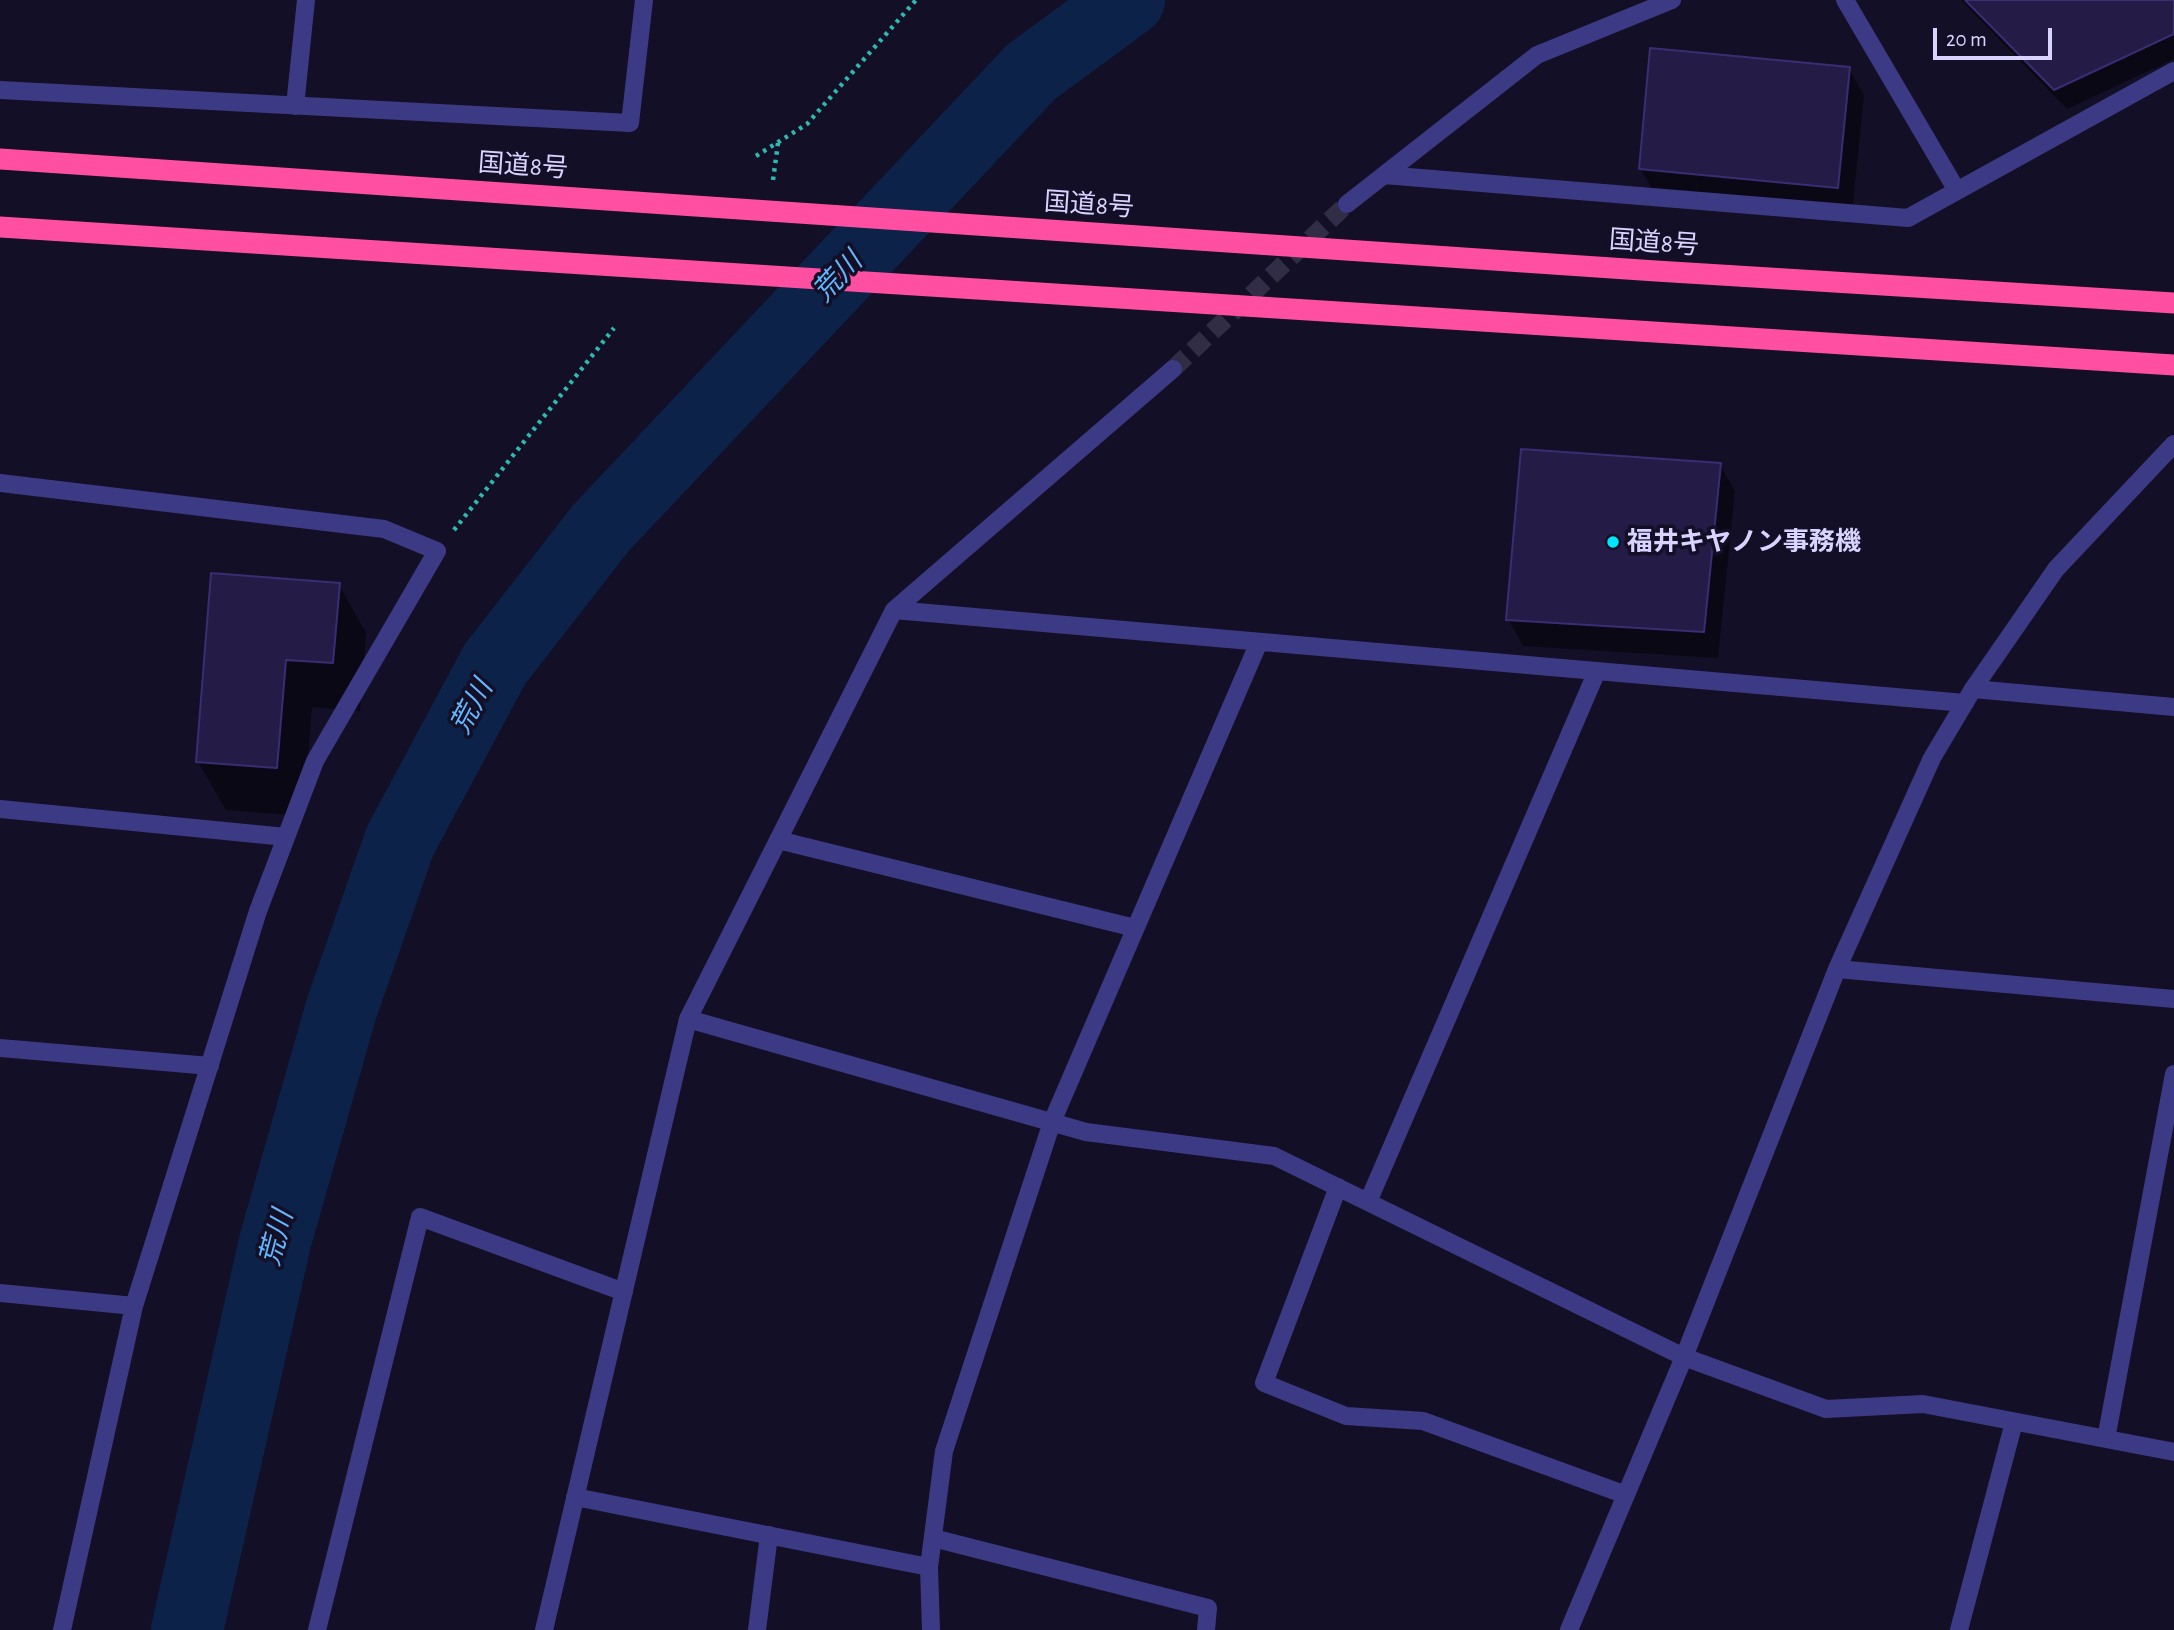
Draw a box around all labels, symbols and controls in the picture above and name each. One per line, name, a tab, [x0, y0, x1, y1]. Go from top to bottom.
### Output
scale bar	[1936, 14, 2055, 58]
text: 20 m	[1946, 29, 1987, 50]
street label: 国道8号	[477, 147, 569, 185]
street label: 国道8号	[1043, 186, 1135, 224]
street label: 国道8号	[1608, 224, 1700, 262]
water label: 荒川	[807, 245, 869, 309]
place label: 福井キヤノン事務機	[1627, 526, 1861, 558]
marker: 福井キヤノン事務機	[1605, 534, 1621, 550]
water label: 荒川	[444, 674, 500, 740]
water label: 荒川	[254, 1207, 300, 1269]

